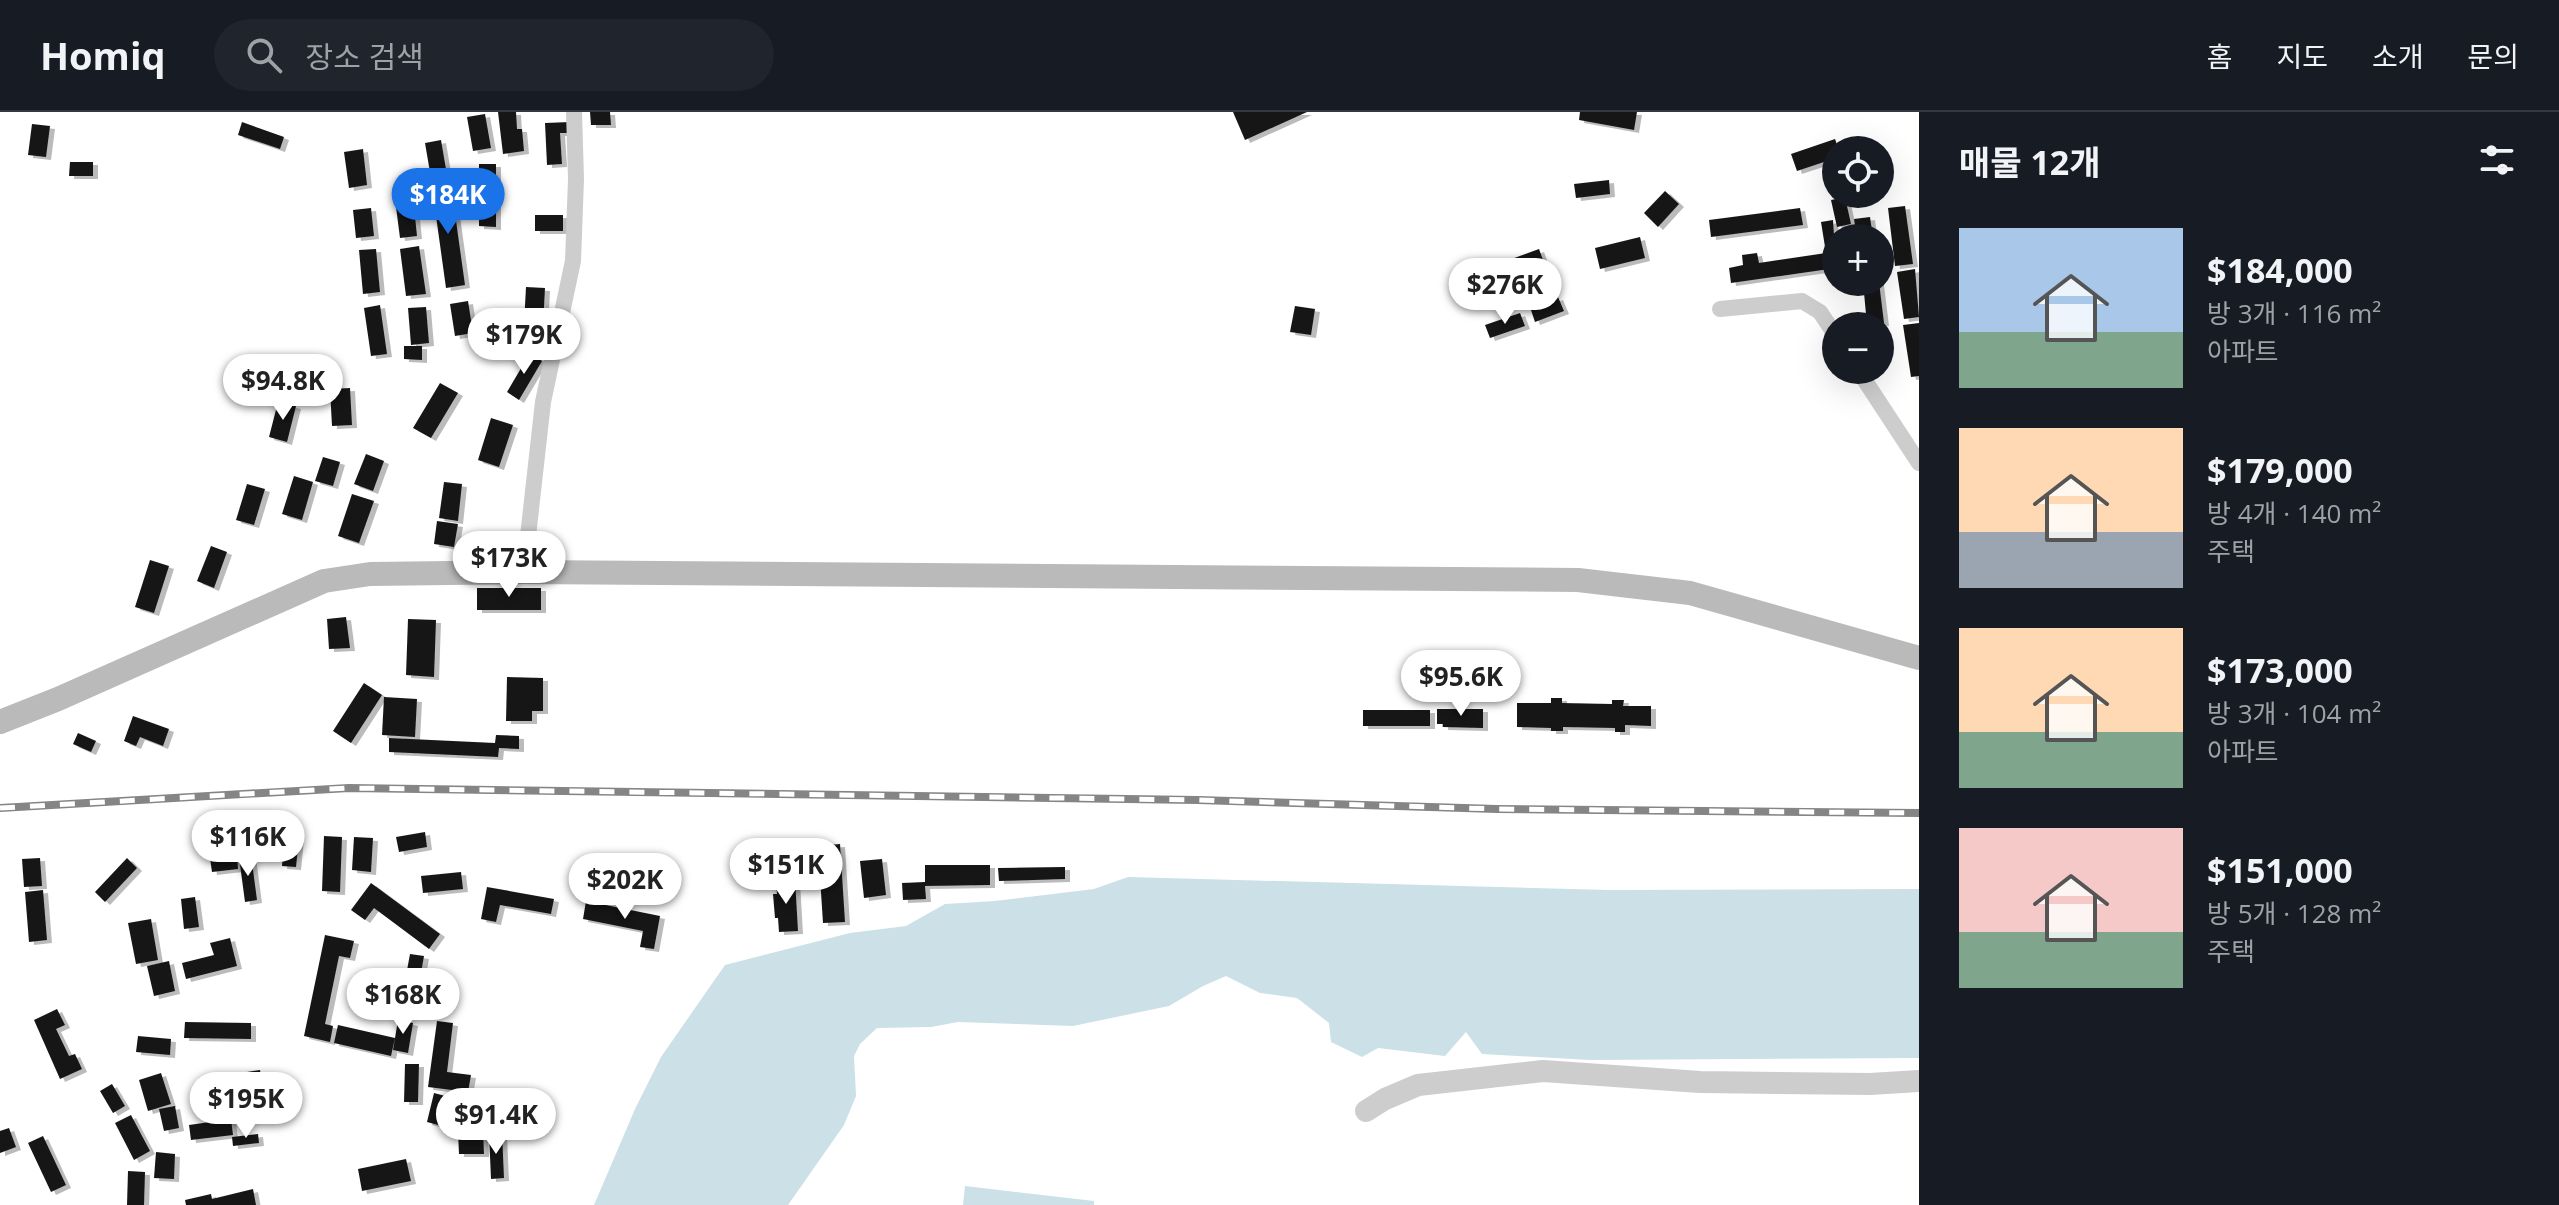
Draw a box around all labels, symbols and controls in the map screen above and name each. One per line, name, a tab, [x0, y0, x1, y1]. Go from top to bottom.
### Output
search box	[214, 19, 774, 91]
text: Homiq	[40, 29, 166, 81]
icon: search	[242, 33, 286, 77]
text: 장소 검색	[306, 36, 424, 77]
text: 홈	[2207, 37, 2232, 75]
text: 지도	[2276, 37, 2328, 75]
text: 소개	[2372, 37, 2423, 75]
text: 문의	[2467, 37, 2519, 75]
map controls	[1822, 136, 1894, 384]
button: locate	[1822, 136, 1894, 208]
icon: filters	[2475, 138, 2519, 182]
text: 매물 12개	[1959, 139, 2101, 185]
pin: $184K	[392, 168, 504, 236]
text: $184K	[410, 176, 486, 212]
button: +	[1822, 224, 1894, 296]
text: $184,000	[2207, 247, 2353, 293]
pin: $276K	[1449, 258, 1561, 326]
icon: home	[2023, 260, 2119, 356]
text: $276K	[1467, 266, 1543, 302]
text: 방 3개 · 116 m²	[2207, 295, 2381, 331]
pin: $179K	[468, 308, 580, 376]
button: −	[1822, 312, 1894, 384]
text: $179K	[486, 316, 562, 352]
text: 아파트	[2207, 333, 2279, 369]
pin: $94.8K	[218, 354, 348, 422]
text: $94.8K	[241, 362, 325, 398]
text: $179,000	[2207, 447, 2353, 493]
icon: home	[2023, 460, 2119, 556]
text: 방 4개 · 140 m²	[2207, 495, 2381, 531]
pin: $173K	[453, 531, 565, 599]
text: 주택	[2207, 533, 2255, 569]
text: $173K	[471, 539, 547, 575]
text: $173,000	[2207, 647, 2353, 693]
pin: $95.6K	[1396, 650, 1526, 718]
text: $95.6K	[1419, 658, 1503, 694]
icon: home	[2023, 660, 2119, 756]
text: 방 3개 · 104 m²	[2207, 695, 2381, 731]
text: 아파트	[2207, 733, 2279, 769]
pin: $116K	[192, 810, 304, 878]
text: $116K	[210, 818, 286, 854]
pin: $151K	[730, 838, 842, 906]
text: $151K	[748, 846, 824, 882]
text: $151,000	[2207, 847, 2353, 893]
pin: $202K	[569, 853, 681, 921]
icon: home	[2023, 860, 2119, 956]
text: $202K	[587, 861, 663, 897]
text: 방 5개 · 128 m²	[2207, 895, 2381, 931]
text: 주택	[2207, 933, 2255, 969]
pin: $168K	[347, 968, 459, 1036]
text: $168K	[365, 976, 441, 1012]
pin: $195K	[190, 1072, 302, 1140]
text: $195K	[208, 1080, 284, 1116]
pin: $91.4K	[431, 1088, 561, 1156]
text: $91.4K	[454, 1096, 538, 1132]

